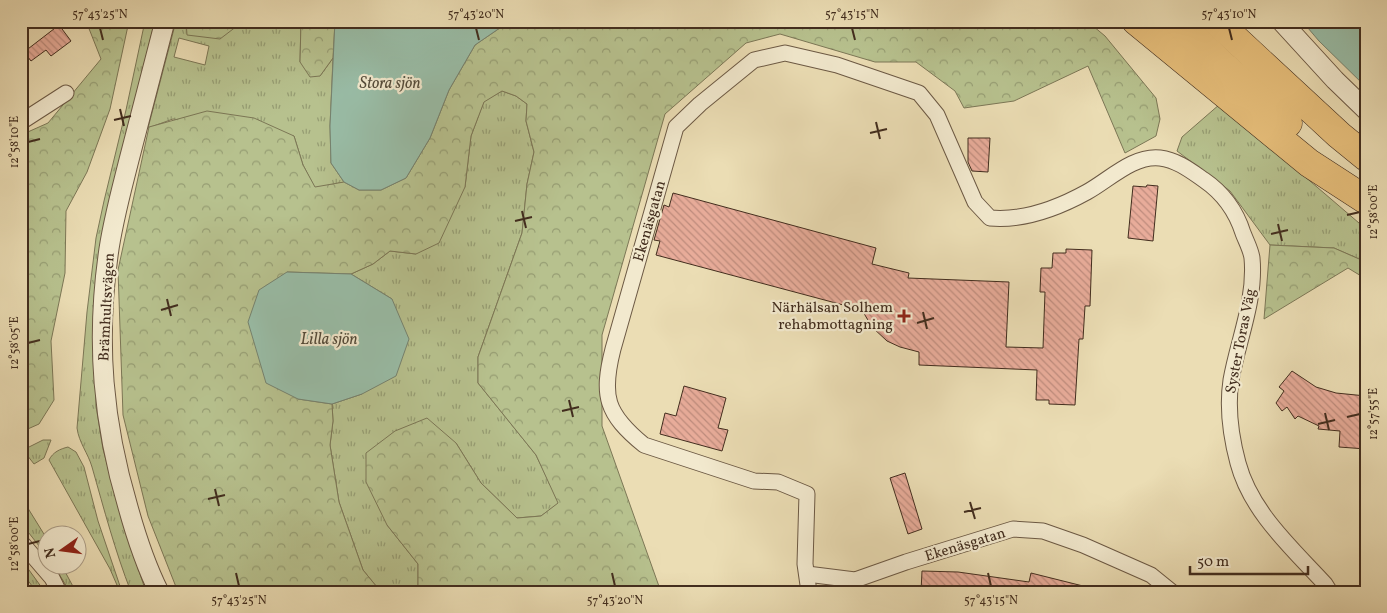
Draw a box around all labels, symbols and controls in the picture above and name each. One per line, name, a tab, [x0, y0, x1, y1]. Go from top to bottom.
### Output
text: 57°43'25"N	[72, 7, 128, 23]
text: 57°43'20"N	[448, 7, 504, 23]
text: 57°43'15"N	[825, 7, 879, 23]
text: 57°43'10"N	[1202, 7, 1257, 23]
water label: Stora sjön	[360, 73, 420, 95]
text: 12°58'10"E	[7, 116, 23, 168]
street label: Ekenäsgatan	[629, 178, 672, 264]
text: 12°58'00"E	[1366, 184, 1382, 240]
street label: Brämhultsvägen	[94, 252, 121, 362]
street label: Syster Toras Väg	[1221, 287, 1262, 396]
place label: Närhälsan Solhem rehabmottagning	[771, 298, 893, 336]
marker: Närhälsan Solhem rehabmottagning	[897, 309, 911, 323]
text: 12°58'05"E	[7, 316, 23, 370]
water label: Lilla sjön	[301, 329, 357, 351]
text: 12°57'55"E	[1366, 388, 1382, 440]
text: 12°58'00"E	[7, 516, 23, 572]
street label: Ekenäsgatan	[922, 523, 1008, 568]
north arrow	[38, 526, 88, 576]
scale bar	[1190, 543, 1307, 575]
text: N	[40, 546, 61, 560]
text: 50 m	[1197, 552, 1229, 573]
text: 57°43'25"N	[211, 593, 267, 609]
text: 57°43'20"N	[587, 593, 643, 609]
text: 57°43'15"N	[964, 593, 1018, 609]

